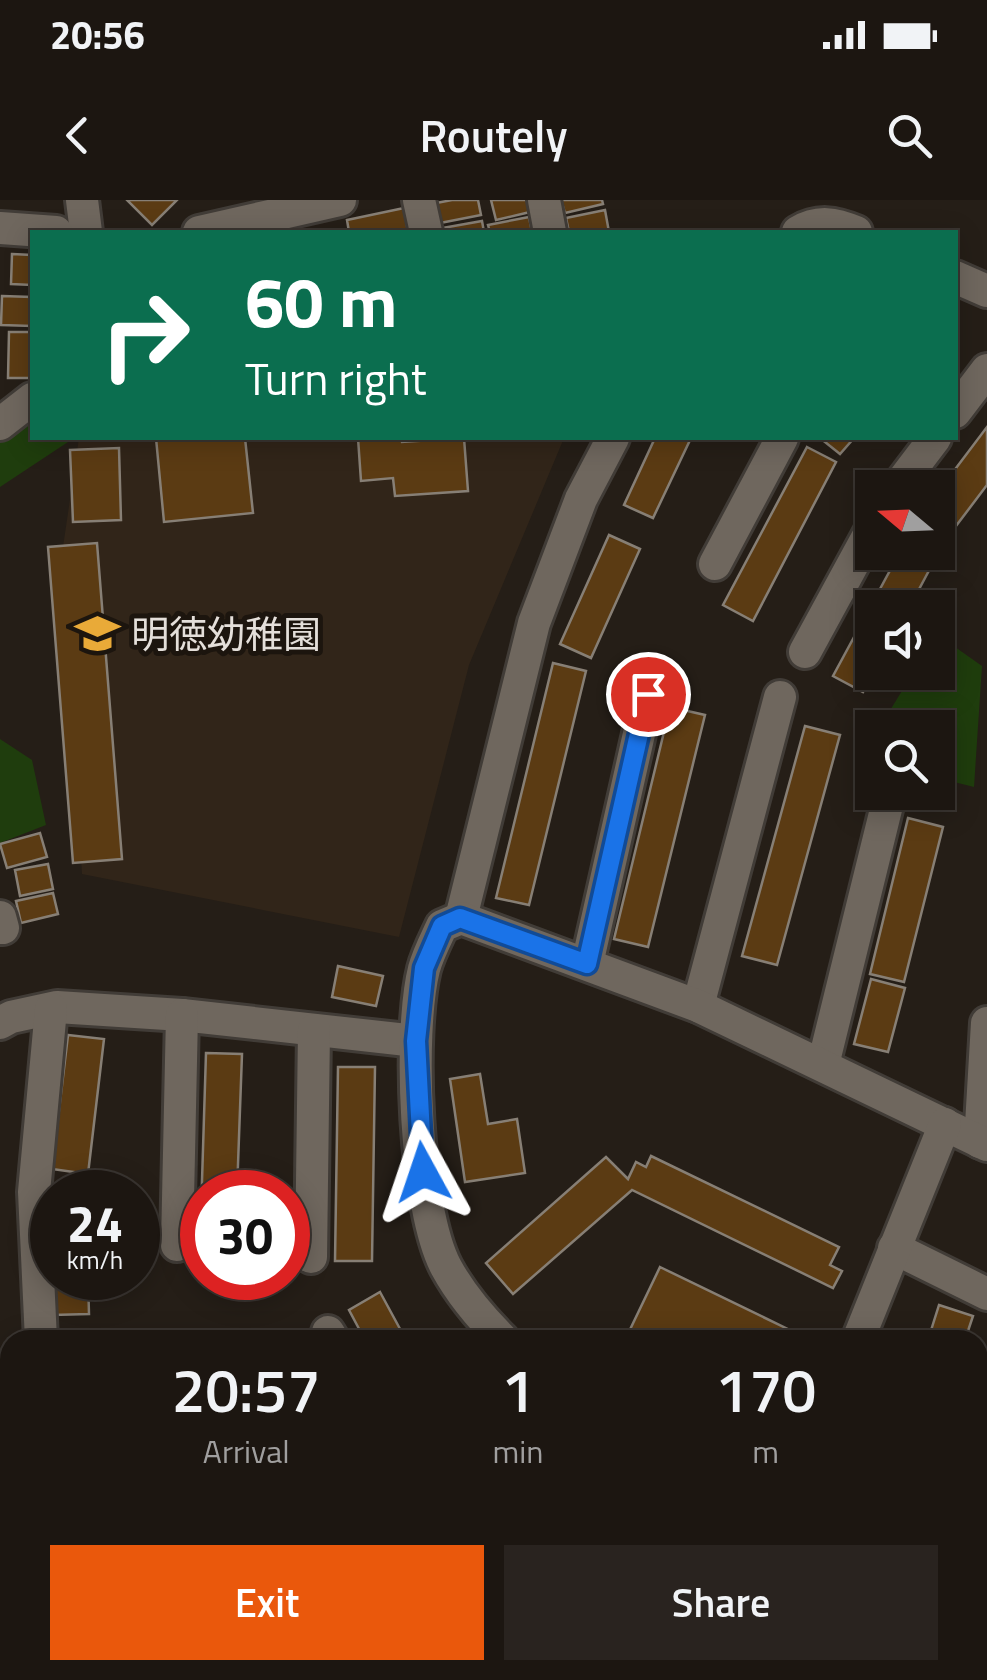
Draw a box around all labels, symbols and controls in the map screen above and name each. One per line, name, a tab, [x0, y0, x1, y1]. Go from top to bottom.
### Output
text: 20:56	[50, 6, 145, 64]
text: Routely	[419, 101, 568, 169]
icon: back	[50, 108, 105, 163]
icon: search	[882, 108, 937, 163]
text: 60 m	[245, 248, 398, 354]
icon: right	[80, 270, 210, 400]
text: Turn right	[245, 344, 427, 412]
north arrow	[855, 470, 955, 570]
map controls	[855, 470, 955, 810]
button: sound	[855, 590, 955, 690]
place label: 明徳幼稚園	[131, 605, 321, 663]
school or university icon: 明徳幼稚園	[74, 610, 122, 658]
pin	[606, 652, 691, 737]
icon: arrive	[621, 667, 676, 722]
button: search	[855, 710, 955, 810]
position arrow	[371, 1120, 475, 1224]
speed limit sign: 30	[180, 1170, 310, 1300]
text: 24	[67, 1185, 123, 1261]
text: km/h	[67, 1241, 123, 1279]
text: 20:57	[172, 1344, 321, 1435]
text: 1	[501, 1344, 535, 1435]
text: 170	[715, 1344, 816, 1435]
text: Arrival	[203, 1427, 290, 1475]
text: min	[492, 1427, 543, 1475]
text: m	[752, 1427, 779, 1475]
button: Exit	[50, 1545, 484, 1660]
button: Share	[504, 1545, 938, 1660]

